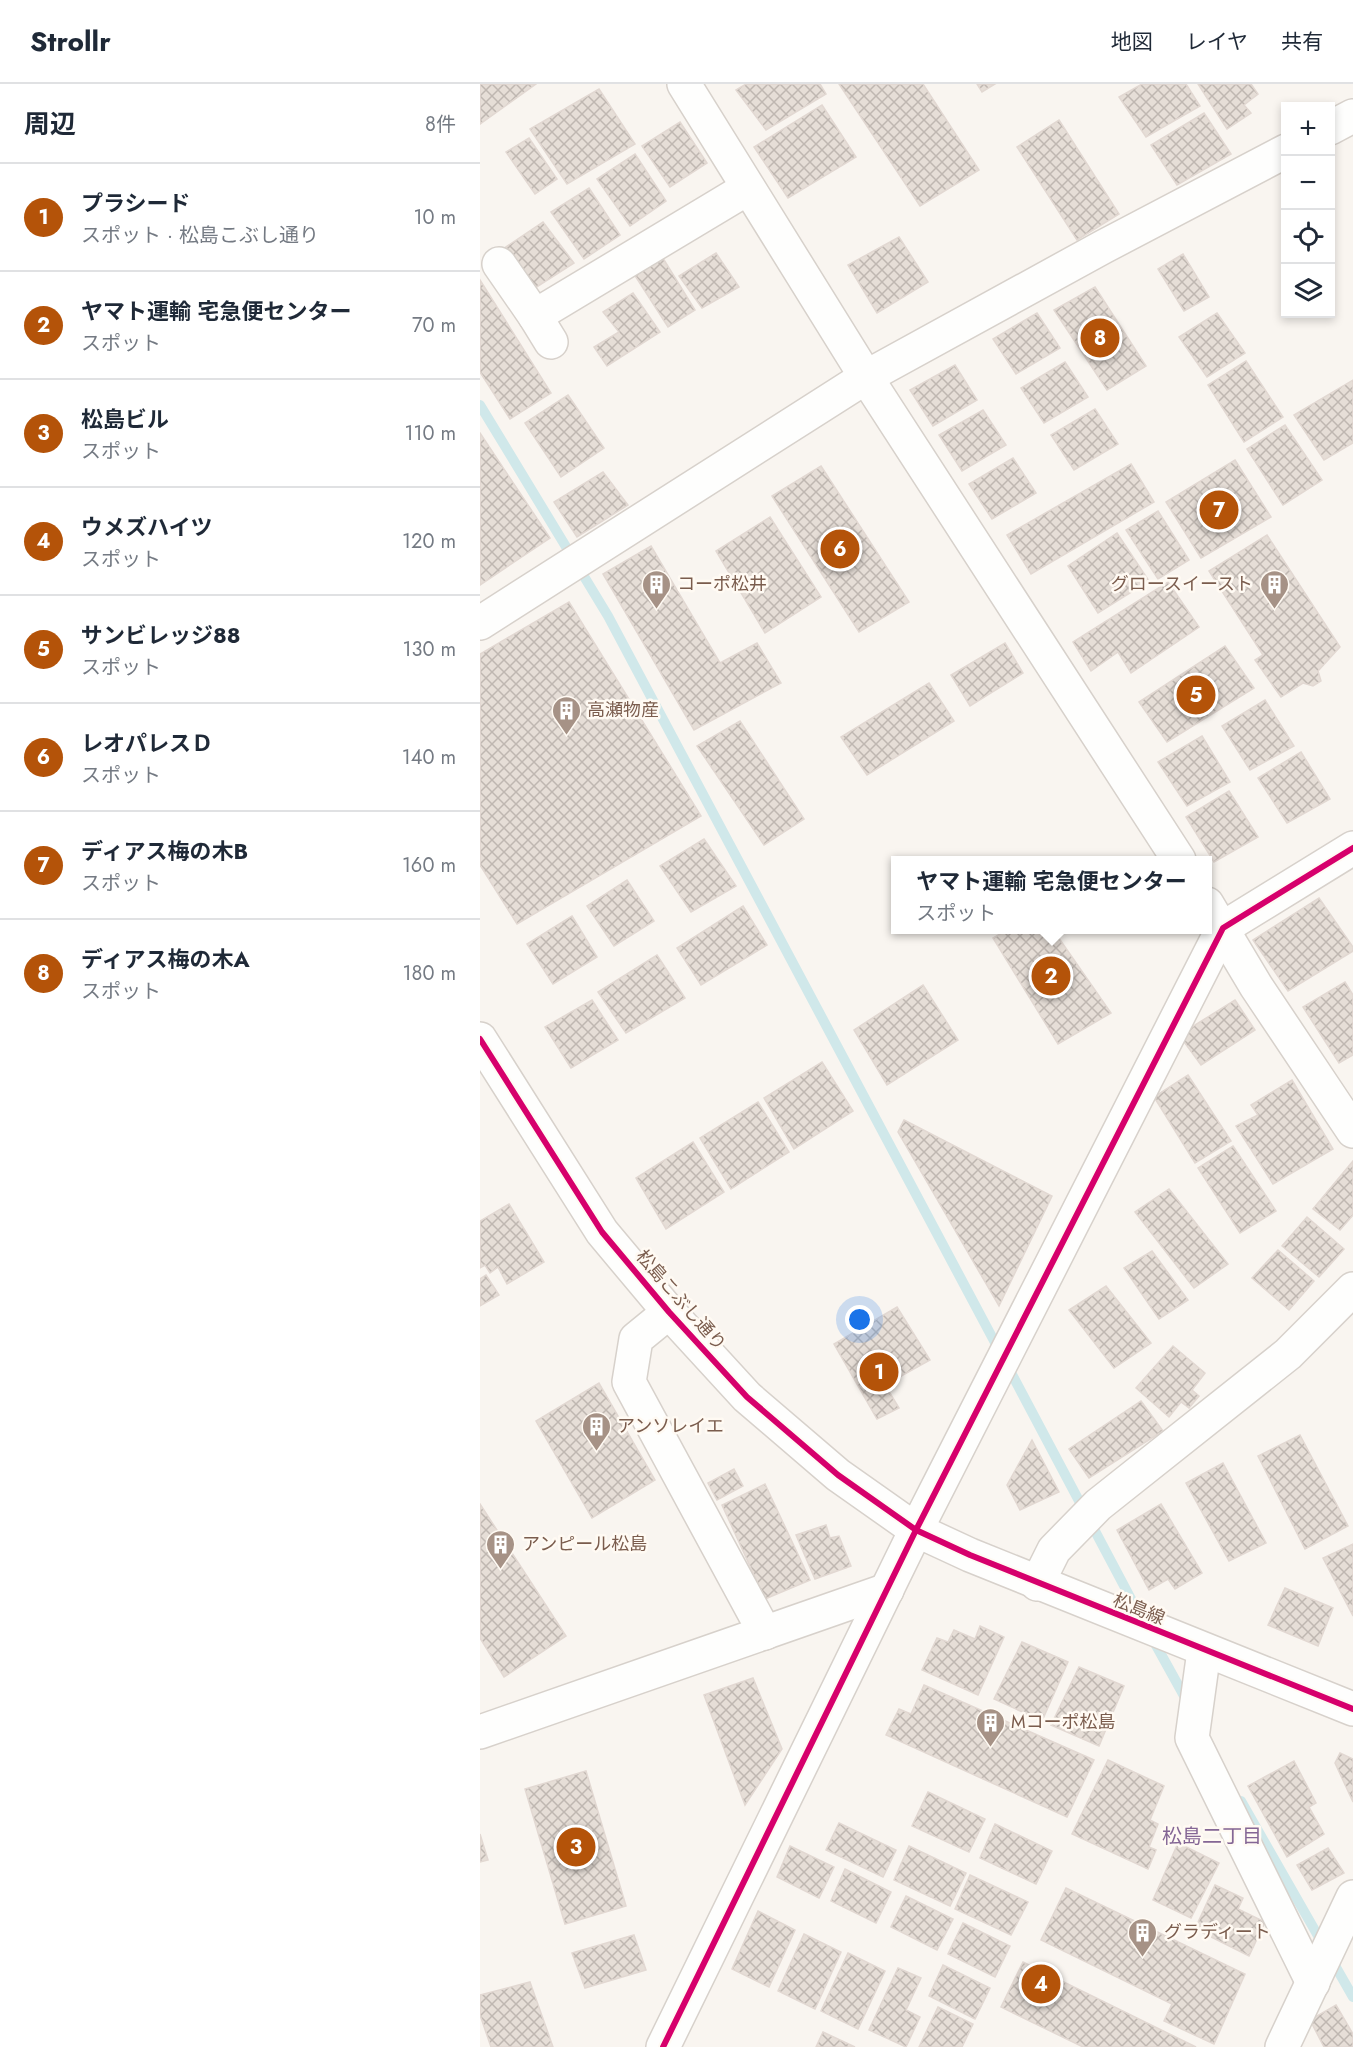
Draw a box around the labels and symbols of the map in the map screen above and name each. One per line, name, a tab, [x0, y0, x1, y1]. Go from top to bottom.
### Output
pin: 8	[1080, 316, 1120, 360]
pin: 7	[1200, 488, 1238, 532]
pin: 6	[820, 526, 860, 572]
building icon: コーポ松井	[640, 568, 672, 610]
building icon: グロースイースト	[1258, 568, 1290, 610]
place label: コーポ松井	[677, 571, 767, 597]
place label: グロースイースト	[1111, 571, 1253, 597]
pin: 5	[1176, 672, 1216, 718]
building icon: 高瀬物産	[550, 694, 582, 736]
place label: 高瀬物産	[587, 697, 659, 723]
pin: 2	[1032, 954, 1070, 998]
street label: 松島こぶし通り	[630, 1244, 732, 1356]
your location	[845, 1305, 874, 1334]
pin: 1	[860, 1350, 898, 1394]
building icon: アンソレイエ	[580, 1410, 612, 1452]
place label: アンソレイエ	[617, 1413, 724, 1439]
building icon: アンピール松島	[485, 1528, 517, 1570]
place label: アンピール松島	[522, 1531, 647, 1557]
street label: 松島線	[1109, 1587, 1169, 1631]
building icon: Mコーポ松島	[974, 1706, 1006, 1748]
place label: Mコーポ松島	[1011, 1709, 1116, 1735]
district label: 松島二丁目	[1162, 1822, 1262, 1851]
pin: 3	[556, 1824, 596, 1870]
building icon: グラディート	[1127, 1916, 1159, 1958]
place label: グラディート	[1164, 1919, 1271, 1945]
pin: 4	[1022, 1962, 1060, 2006]

